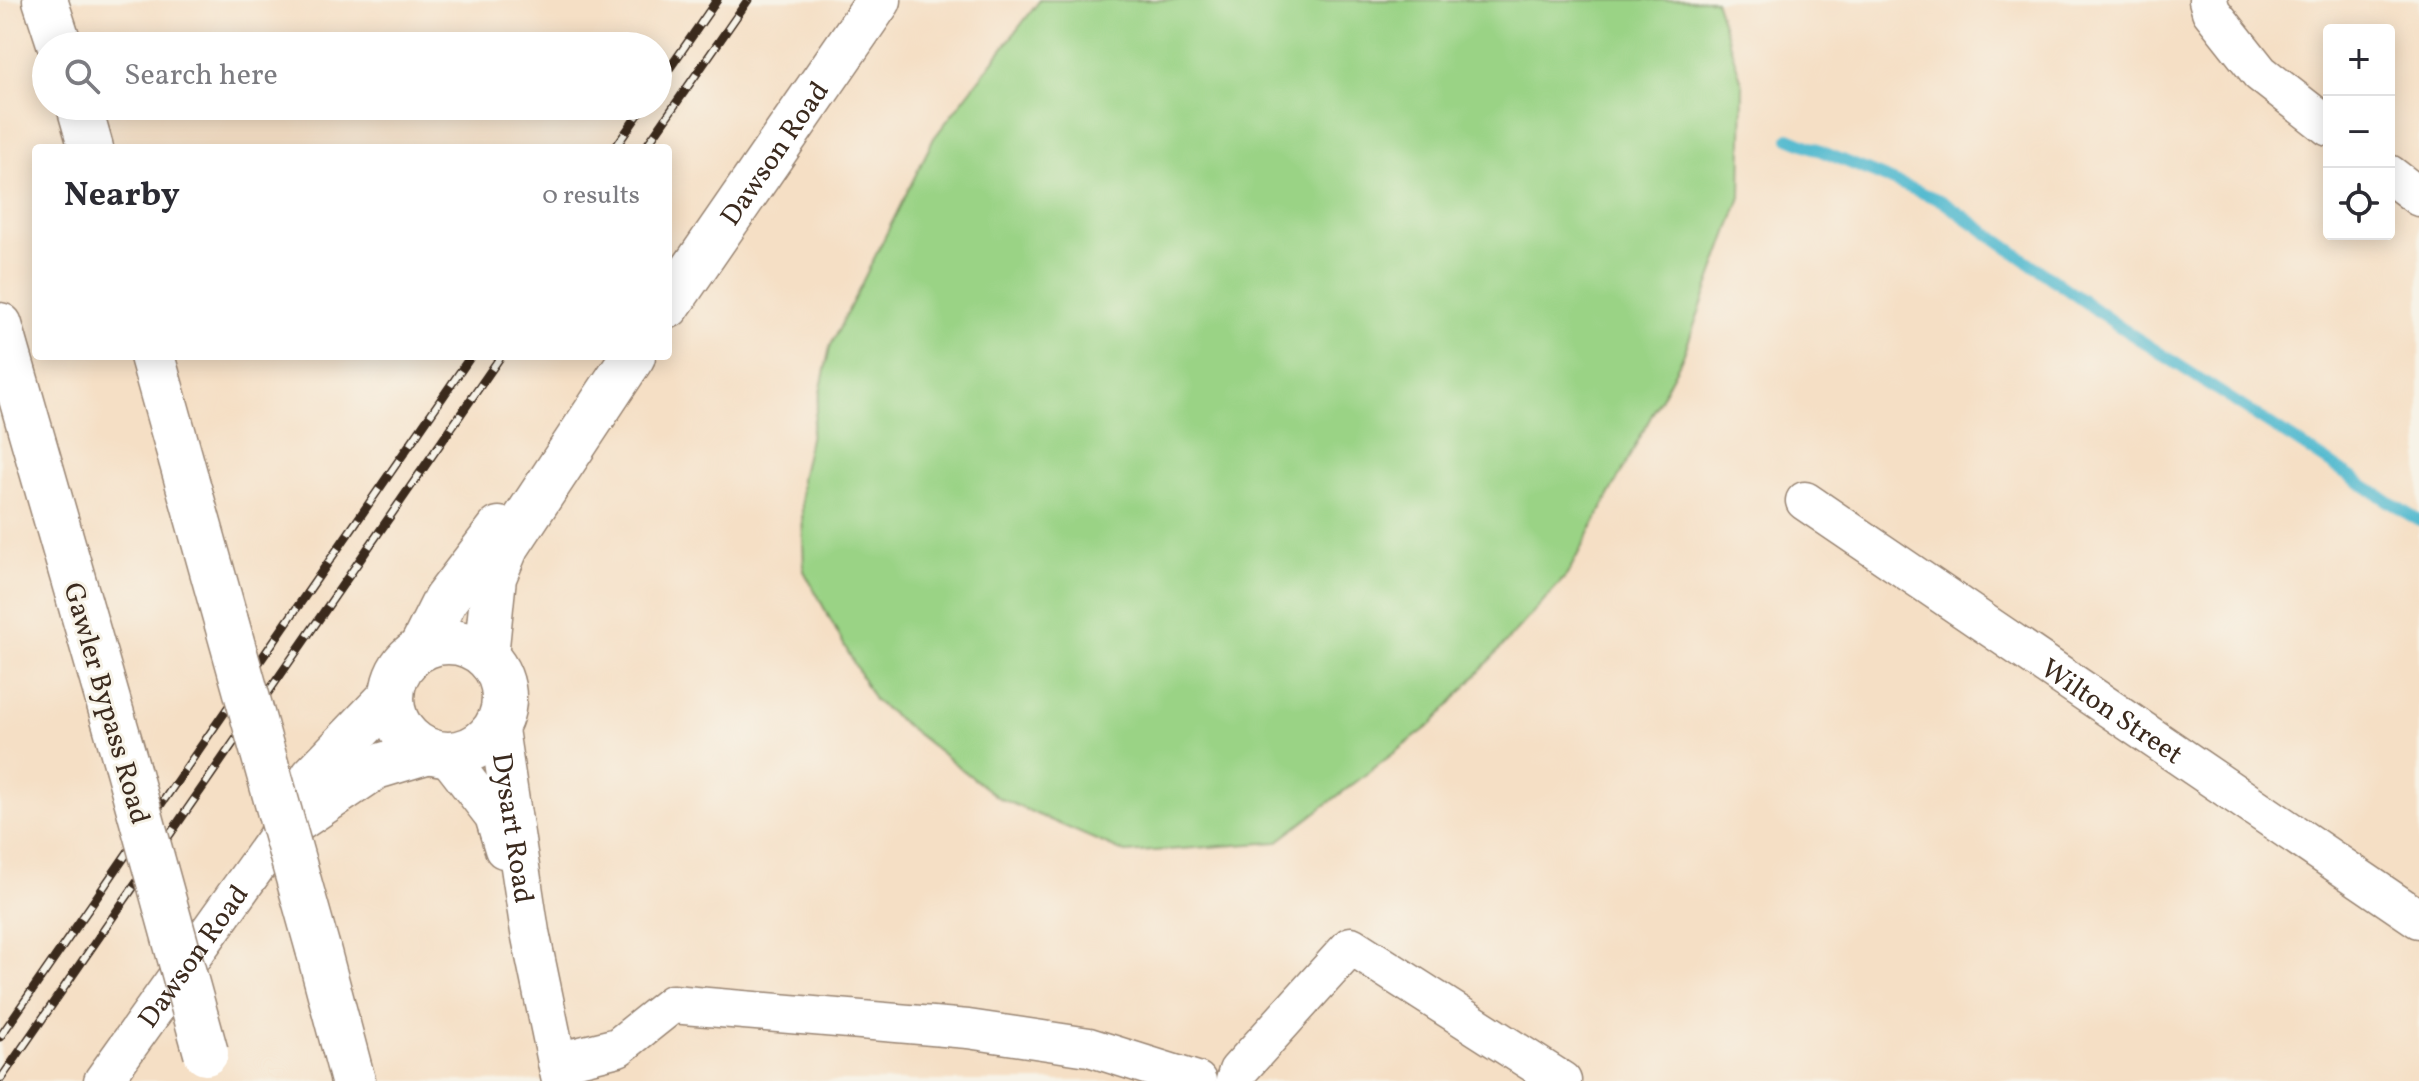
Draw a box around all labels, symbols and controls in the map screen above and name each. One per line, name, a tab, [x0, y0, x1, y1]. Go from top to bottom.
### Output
map controls	[2323, 24, 2395, 240]
button: +	[2323, 24, 2395, 96]
search box	[32, 32, 672, 120]
icon: search	[60, 54, 104, 98]
text: Search here	[124, 55, 278, 97]
street label: Dawson Road	[712, 74, 839, 234]
button: −	[2323, 96, 2395, 168]
button: locate	[2323, 168, 2395, 240]
text: Nearby	[64, 173, 180, 220]
text: 0 results	[542, 178, 640, 214]
street label: Gawler Bypass Road	[52, 578, 159, 829]
street label: Wilton Street	[2032, 650, 2190, 775]
street label: Dysart Road	[481, 750, 542, 906]
street label: Dawson Road	[130, 877, 259, 1037]

